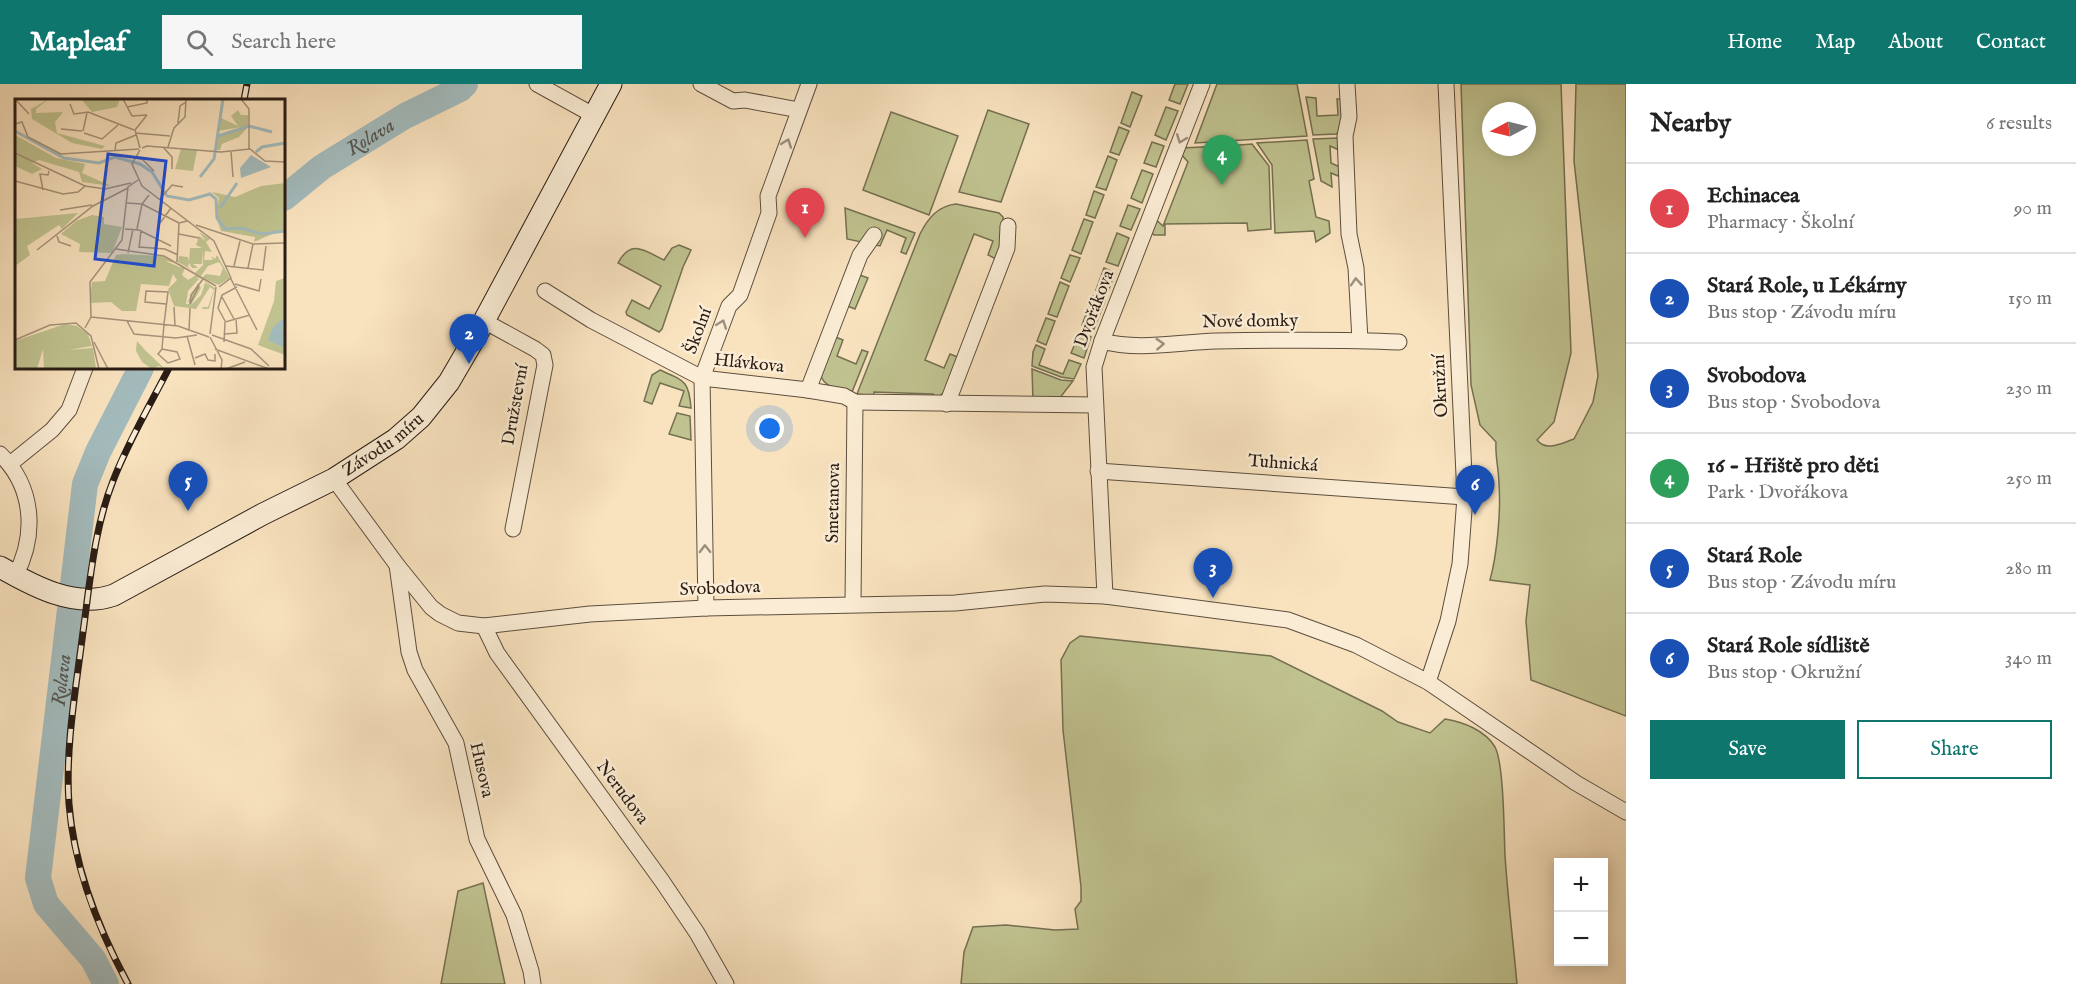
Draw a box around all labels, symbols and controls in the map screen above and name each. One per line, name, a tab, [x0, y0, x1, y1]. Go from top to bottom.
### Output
search box	[162, 15, 582, 69]
text: Mapleaf	[30, 25, 126, 60]
icon: search	[183, 26, 216, 59]
text: Search here	[231, 28, 336, 56]
text: Home	[1727, 29, 1782, 56]
text: Map	[1815, 29, 1855, 56]
text: About	[1888, 29, 1943, 56]
text: Contact	[1976, 29, 2046, 56]
inset map	[15, 99, 285, 369]
north arrow	[1482, 102, 1536, 156]
text: Nearby	[1650, 107, 1731, 140]
text: 6 results	[1986, 111, 2052, 136]
water label: Rolava	[342, 113, 399, 161]
one-way arrow	[1176, 133, 1189, 144]
pin: 4	[1202, 135, 1242, 185]
one-way arrow	[780, 138, 793, 149]
text: Echinacea	[1707, 182, 1800, 210]
pin: 1	[786, 188, 824, 238]
text: 1	[1666, 196, 1673, 221]
text: 90 m	[2014, 196, 2052, 221]
text: Pharmacy · Školní	[1707, 210, 1854, 235]
street label: Dvořákova	[1070, 267, 1120, 351]
text: Stará Role, u Lékárny	[1707, 272, 1907, 300]
one-way arrow	[1350, 277, 1363, 286]
text: 2	[1665, 286, 1674, 311]
text: 150 m	[2008, 286, 2052, 311]
text: Bus stop · Závodu míru	[1707, 300, 1896, 325]
street label: Školní	[678, 303, 718, 357]
street label: Nové domky	[1202, 310, 1299, 334]
pin: 2	[450, 314, 488, 364]
one-way arrow	[715, 319, 728, 329]
one-way arrow	[1156, 337, 1165, 350]
street label: Hlávkova	[713, 349, 785, 379]
street label: Okružní	[1428, 353, 1454, 418]
street label: Družstevní	[498, 362, 535, 447]
text: Svobodova	[1707, 362, 1806, 390]
text: 3	[1666, 376, 1673, 401]
text: 230 m	[2006, 376, 2052, 401]
text: Bus stop · Svobodova	[1707, 390, 1880, 415]
street label: Závodu míru	[338, 408, 429, 482]
your location	[755, 414, 784, 443]
street label: Tuhnická	[1247, 450, 1319, 478]
text: 16 - Hřiště pro děti	[1707, 452, 1879, 480]
pin: 5	[168, 462, 207, 511]
street label: Smetanova	[822, 463, 846, 543]
pin: 6	[1456, 466, 1494, 515]
text: 4	[1665, 466, 1674, 491]
text: 250 m	[2006, 466, 2052, 491]
text: Park · Dvořákova	[1707, 480, 1848, 505]
text: Stará Role	[1707, 542, 1802, 570]
one-way arrow	[699, 545, 711, 554]
pin: 3	[1194, 548, 1232, 598]
text: 5	[1666, 556, 1673, 581]
text: 280 m	[2005, 556, 2052, 581]
text: Bus stop · Závodu míru	[1707, 570, 1896, 595]
street label: Svobodova	[679, 576, 761, 602]
text: Stará Role sídliště	[1707, 632, 1870, 660]
text: 6	[1665, 646, 1674, 671]
text: 340 m	[2005, 646, 2052, 671]
water label: Rolava	[46, 653, 77, 707]
text: Bus stop · Okružní	[1707, 660, 1861, 685]
button: Save	[1650, 720, 1845, 779]
button: Share	[1857, 720, 2052, 779]
street label: Husova	[463, 740, 499, 800]
street label: Nerudova	[591, 756, 654, 830]
map controls	[1554, 858, 1608, 966]
button: +	[1554, 858, 1608, 912]
button: −	[1554, 912, 1608, 966]

